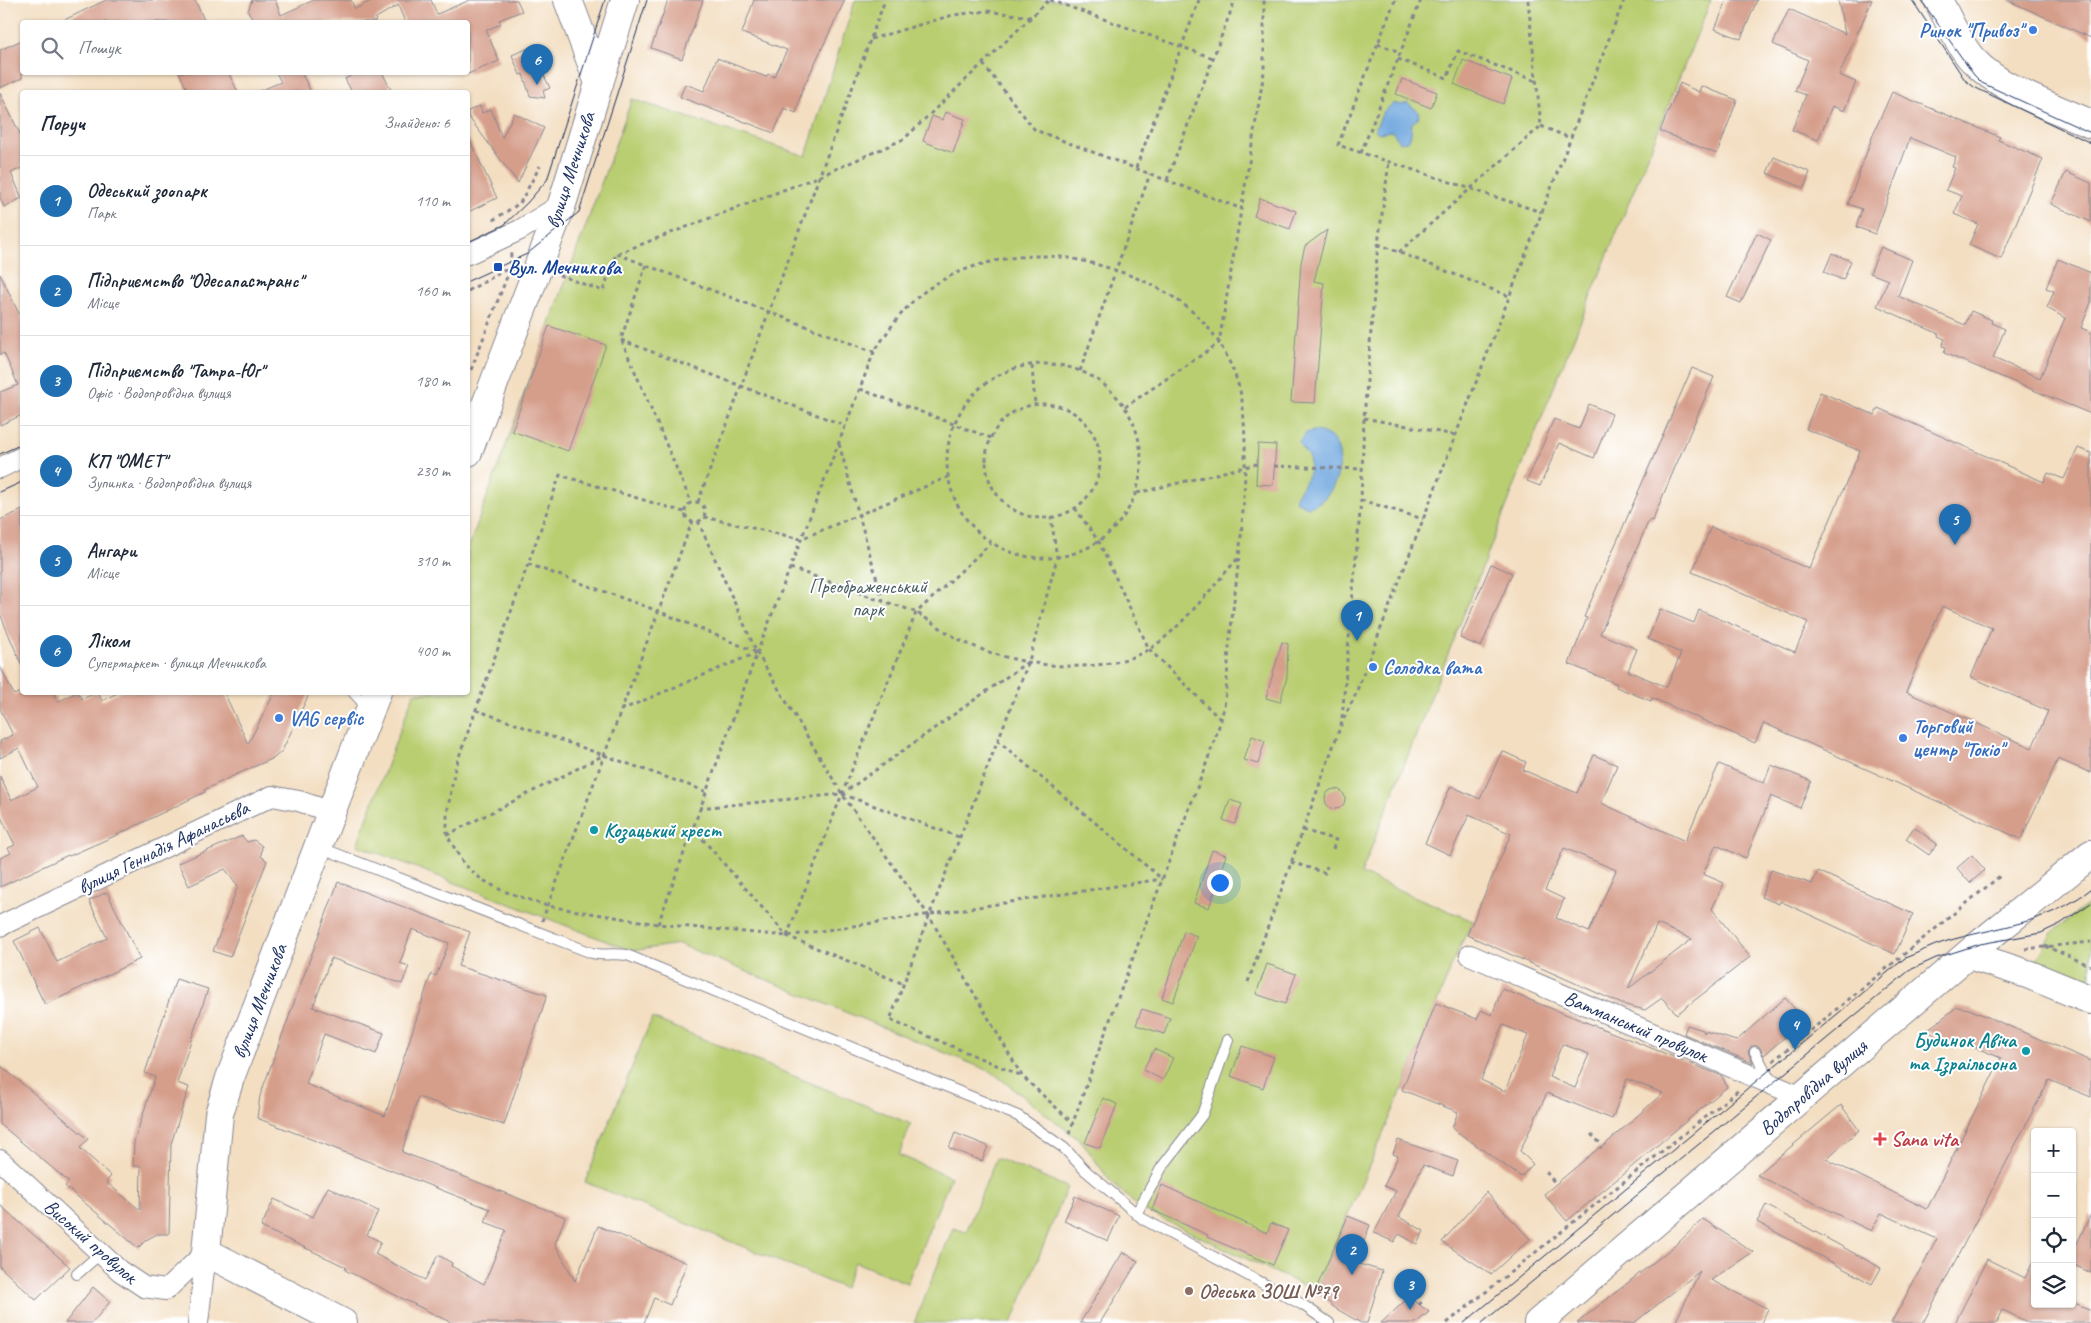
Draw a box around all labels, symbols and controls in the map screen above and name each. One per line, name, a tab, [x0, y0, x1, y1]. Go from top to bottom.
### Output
place label: Ринок "Привоз"	[1919, 18, 2027, 43]
search box	[20, 20, 470, 75]
marker: Ринок "Привоз"	[2027, 24, 2039, 36]
icon: search	[38, 34, 66, 62]
text: Пошук	[78, 36, 120, 60]
pin: 6	[521, 44, 553, 85]
street label: вулиця Мечникова	[540, 108, 601, 231]
text: Поруч	[40, 110, 85, 136]
text: Знайдено: 6	[384, 113, 450, 133]
text: Одеський зоопарк	[87, 179, 207, 203]
text: 1	[52, 191, 60, 211]
text: 110 m	[416, 191, 450, 211]
text: Парк	[87, 203, 116, 223]
place label: Вул. Мечникова	[508, 255, 623, 280]
marker: Вул. Мечникова	[492, 261, 504, 273]
text: Підприємство "Одесапастранс"	[87, 269, 303, 293]
text: 2	[52, 281, 60, 301]
text: 160 m	[416, 281, 450, 301]
text: Місце	[87, 293, 119, 313]
text: Підприємство "Татра-Юг"	[87, 359, 264, 383]
text: 3	[52, 371, 60, 391]
text: 180 m	[416, 371, 450, 391]
text: Офіс · Водопровідна вулиця	[87, 383, 231, 403]
text: КП "ОМЕТ"	[87, 449, 167, 473]
text: 4	[52, 461, 60, 481]
text: 230 m	[416, 461, 450, 481]
text: Зупинка · Водопровідна вулиця	[87, 473, 251, 493]
pin: 5	[1939, 504, 1971, 545]
text: Ангари	[87, 539, 137, 563]
text: 5	[53, 551, 59, 571]
text: 310 m	[416, 551, 450, 571]
text: Місце	[87, 563, 119, 583]
park label: Преображенський парк	[809, 574, 929, 622]
pin: 1	[1341, 600, 1373, 641]
text: Ліком	[87, 629, 129, 653]
text: 6	[52, 641, 60, 661]
text: 400 m	[416, 641, 450, 661]
text: Супермаркет · вулиця Мечникова	[87, 653, 266, 673]
place label: Солодка вата	[1383, 655, 1483, 680]
marker: Солодка вата	[1367, 661, 1379, 673]
place label: VAG сервіс	[289, 706, 365, 731]
marker: VAG сервіс	[273, 712, 285, 724]
place label: Торговий центр "Токіо"	[1913, 714, 2008, 762]
marker: Торговий центр "Токіо"	[1897, 732, 1909, 744]
street label: вулиця Геннадія Афанасьєва	[74, 795, 254, 900]
place label: Козацький хрест	[604, 818, 723, 844]
marker: Козацький хрест	[588, 824, 600, 836]
your location	[1207, 870, 1233, 896]
street label: вулиця Мечникова	[226, 939, 293, 1062]
street label: Ватманський провулок	[1560, 985, 1713, 1069]
pin: 4	[1779, 1009, 1811, 1050]
place label: Будинок Авіча та Ізраільсона	[1908, 1028, 2018, 1077]
street label: Водопровідна вулиця	[1754, 1033, 1873, 1141]
marker: Будинок Авіча та Ізраільсона	[2020, 1045, 2032, 1057]
place label: Sana vita	[1891, 1127, 1960, 1152]
map controls	[2031, 1128, 2076, 1308]
button: +	[2031, 1128, 2076, 1173]
marker: Sana vita	[1873, 1132, 1887, 1146]
button: −	[2031, 1173, 2076, 1218]
street label: Високий провулок	[39, 1194, 144, 1290]
button: locate	[2031, 1218, 2076, 1263]
pin: 2	[1336, 1234, 1368, 1275]
button: layers	[2031, 1263, 2076, 1308]
pin: 3	[1394, 1269, 1426, 1310]
place label: Одеська ЗОШ №79	[1199, 1279, 1340, 1304]
marker: Одеська ЗОШ №79	[1183, 1285, 1195, 1297]

